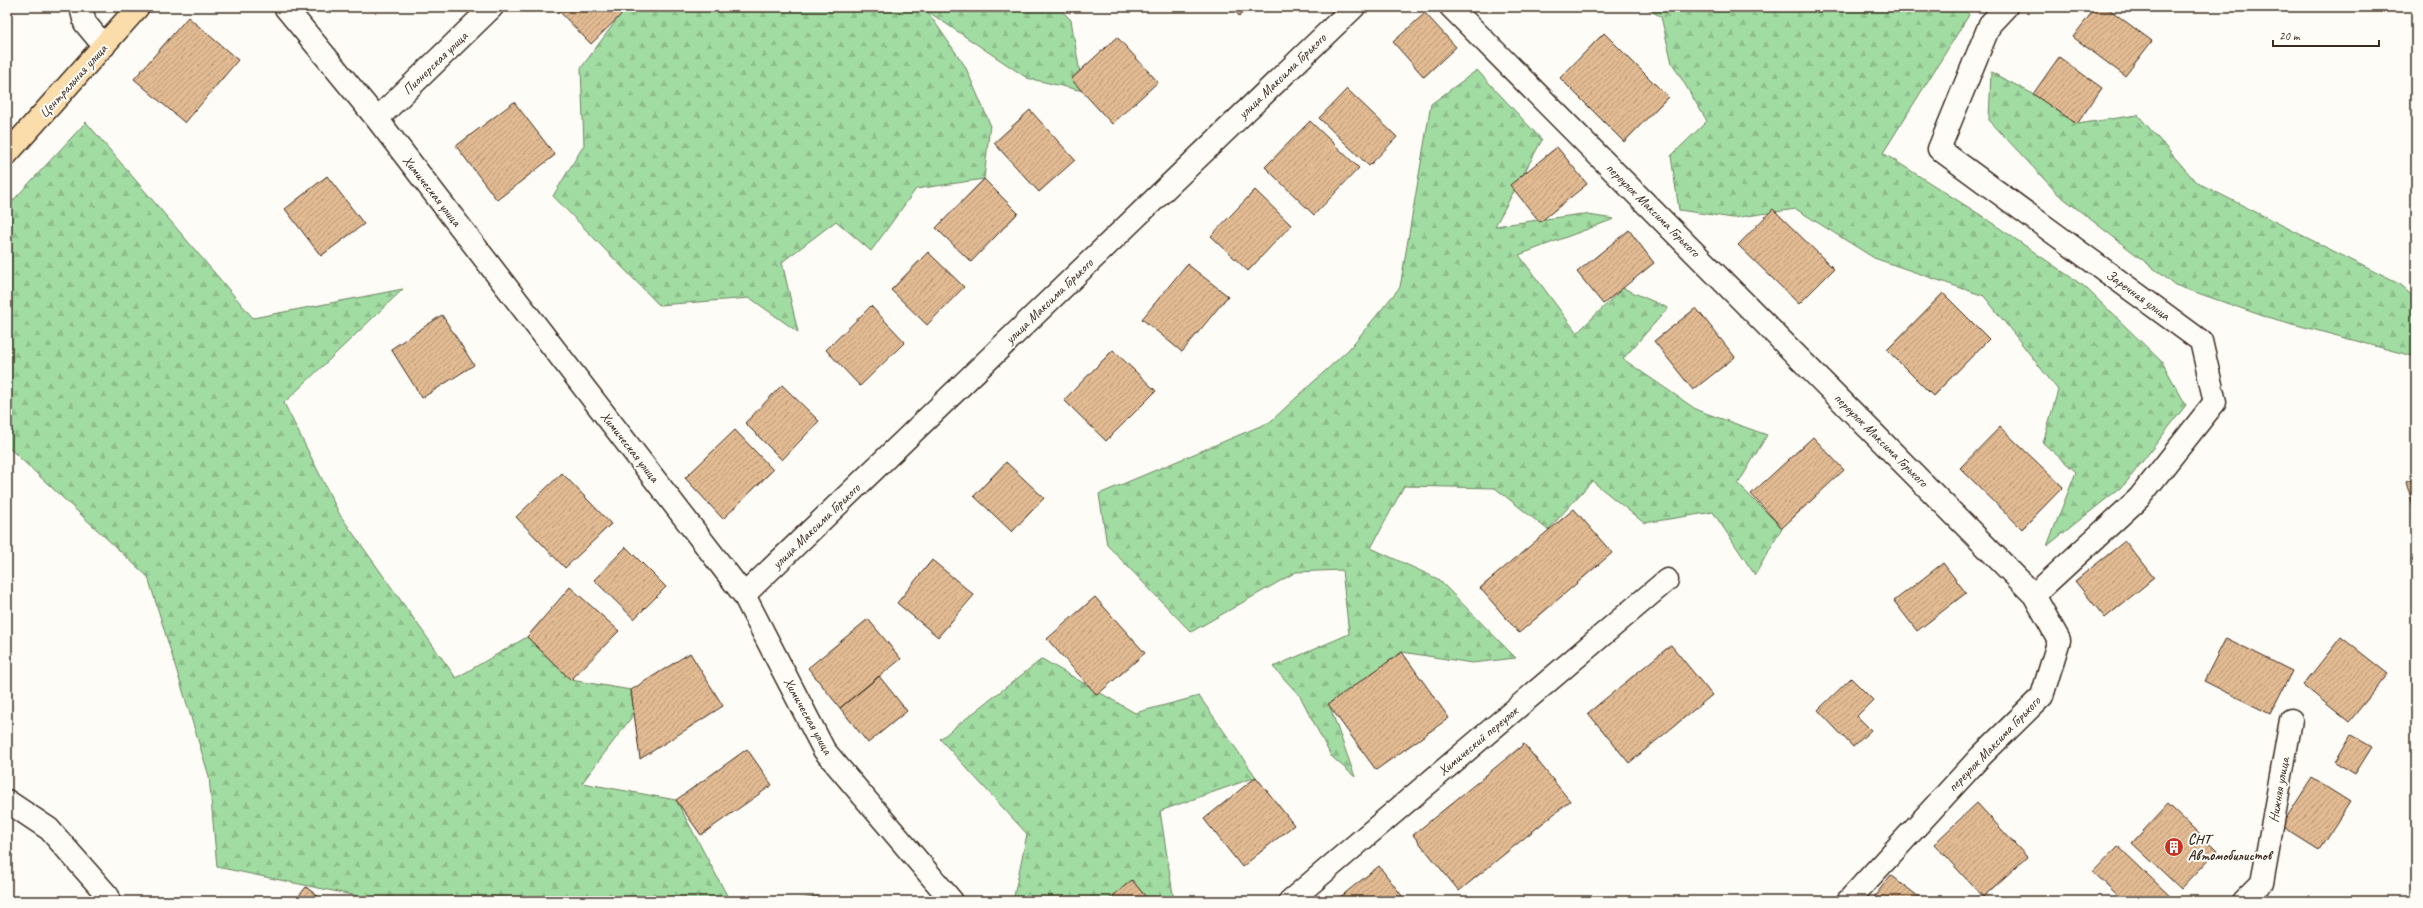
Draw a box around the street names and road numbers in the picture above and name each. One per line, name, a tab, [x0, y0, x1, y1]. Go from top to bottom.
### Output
street label: Пионерская улица	[399, 27, 472, 98]
street label: улица Максима Горького	[1234, 29, 1330, 123]
street label: Центральная улица	[35, 40, 111, 122]
street label: Химическая улица	[399, 152, 466, 231]
street label: переулок Максима Горького	[1602, 159, 1704, 261]
street label: улица Максима Горького	[1001, 254, 1097, 348]
street label: Заречная улица	[2103, 266, 2174, 324]
street label: переулок Максима Горького	[1830, 389, 1932, 491]
street label: Химическая улица	[597, 408, 664, 487]
street label: улица Максима Горького	[768, 479, 864, 573]
street label: Химическая улица	[780, 675, 837, 758]
street label: переулок Максима Горького	[1944, 692, 2045, 795]
street label: Химический переулок	[1435, 702, 1523, 779]
street label: Нижняя улица	[2265, 755, 2293, 824]

